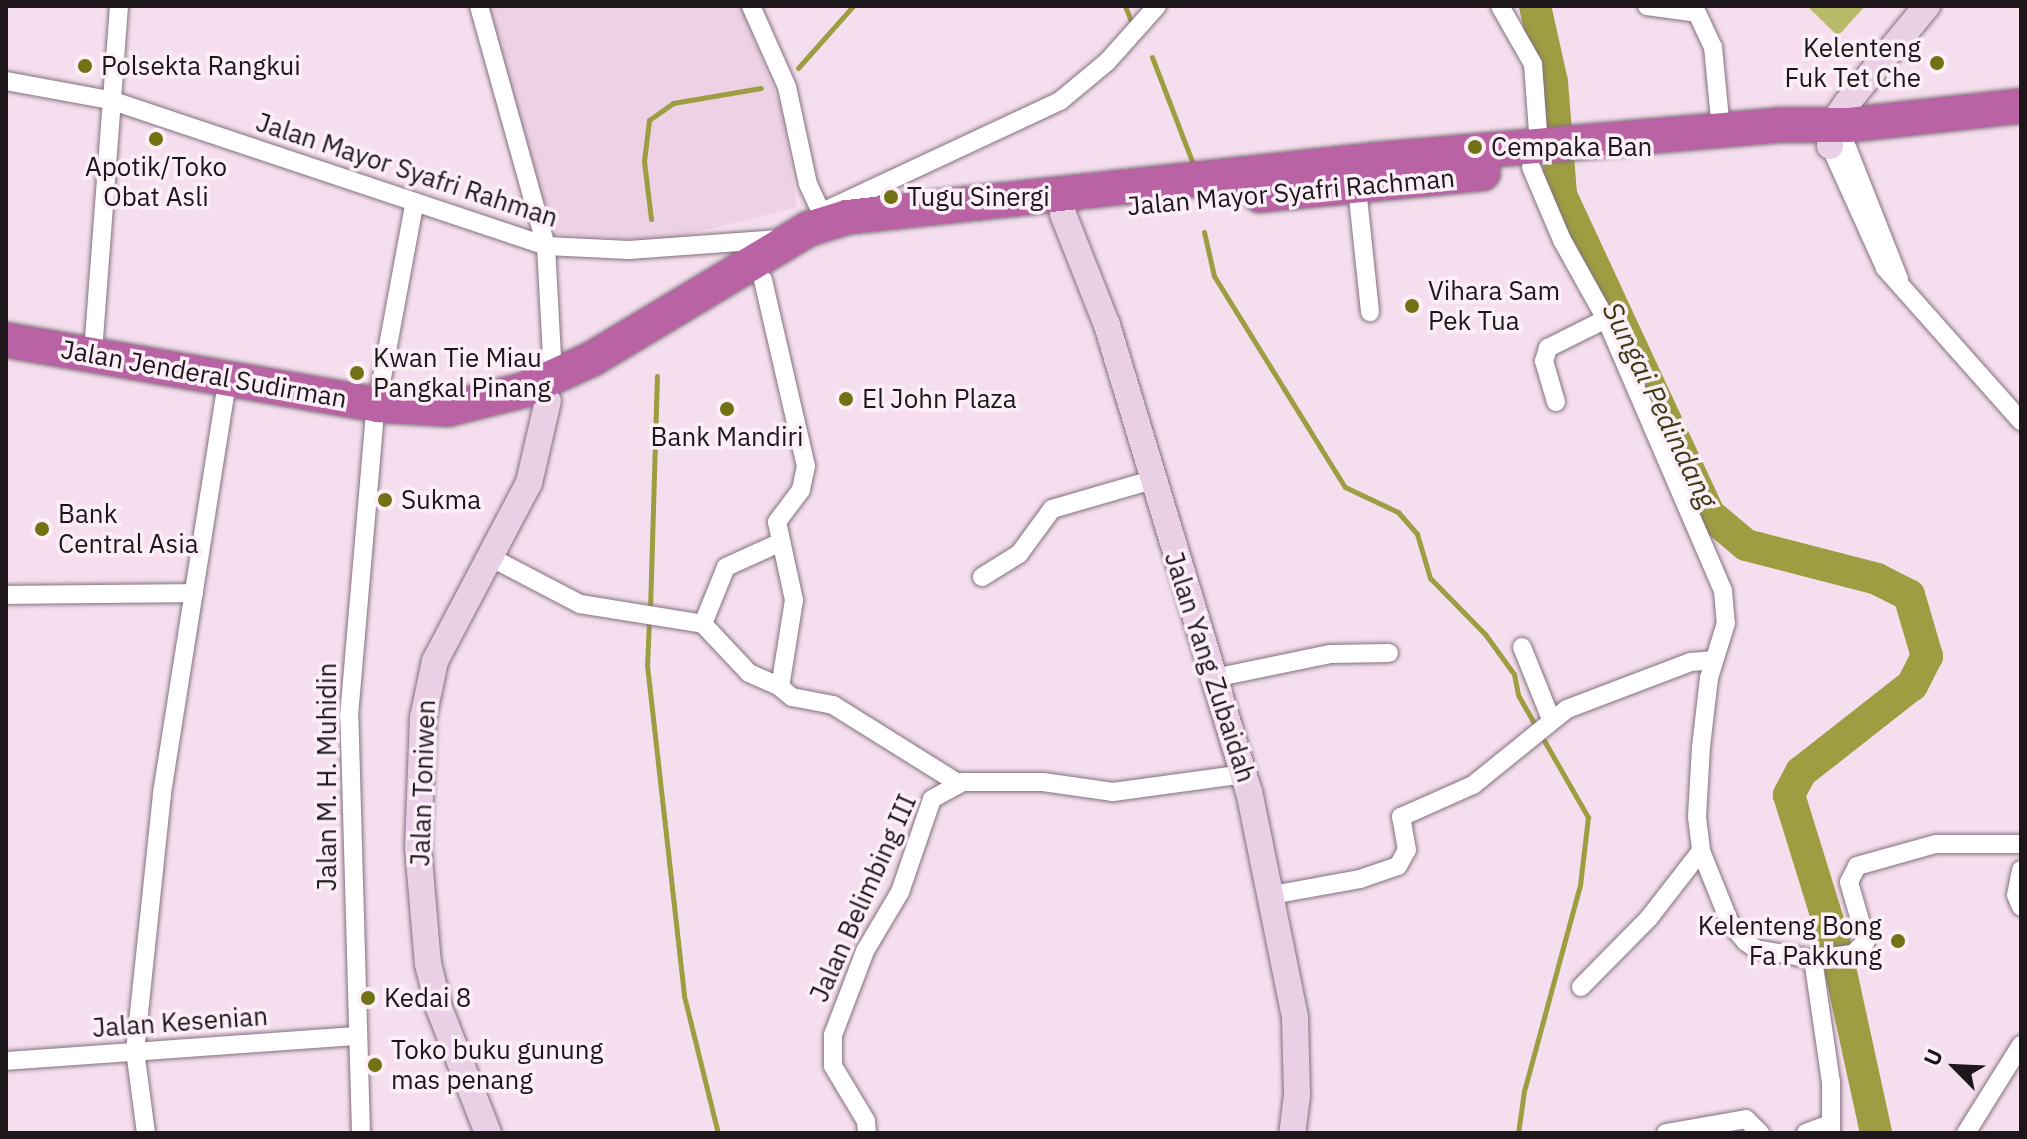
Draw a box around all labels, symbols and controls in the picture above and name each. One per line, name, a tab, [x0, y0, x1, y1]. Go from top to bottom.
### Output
place label: Kelenteng Fuk Tet Che	[1785, 32, 1921, 94]
place label: Polsekta Rangkui	[101, 50, 301, 82]
marker: Kelenteng Fuk Tet Che	[1928, 54, 1946, 72]
marker: Polsekta Rangkui	[76, 57, 94, 75]
street label: Jalan Mayor Syafri Rahman	[252, 106, 562, 234]
marker: Apotik/Toko Obat Asli	[147, 130, 165, 148]
place label: Cempaka Ban	[1491, 131, 1652, 163]
marker: Cempaka Ban	[1466, 138, 1484, 156]
place label: Apotik/Toko Obat Asli	[85, 151, 227, 212]
street label: Jalan Mayor Syafri Rachman	[1126, 162, 1456, 222]
place label: Tugu Sinergi	[907, 181, 1050, 213]
marker: Tugu Sinergi	[882, 188, 900, 206]
place label: Vihara Sam Pek Tua	[1428, 275, 1560, 336]
marker: Vihara Sam Pek Tua	[1403, 297, 1421, 315]
water label: Sungai Pedindang	[1596, 297, 1724, 513]
street label: Jalan Jenderal Sudirman	[59, 333, 349, 415]
place label: Kwan Tie Miau Pangkal Pinang	[373, 342, 551, 404]
marker: Kwan Tie Miau Pangkal Pinang	[348, 364, 366, 382]
place label: El John Plaza	[862, 383, 1017, 415]
marker: El John Plaza	[837, 390, 855, 408]
marker: Bank Mandiri	[718, 400, 736, 418]
place label: Bank Mandiri	[651, 421, 803, 453]
place label: Sukma	[401, 484, 481, 516]
marker: Sukma	[376, 491, 394, 509]
place label: Bank Central Asia	[58, 498, 199, 560]
marker: Bank Central Asia	[33, 520, 51, 538]
street label: Jalan Yang Zubaidah	[1158, 548, 1262, 786]
street label: Jalan M. H. Muhidin	[311, 663, 343, 891]
street label: Jalan Toniwen	[404, 699, 442, 867]
street label: Jalan Belimbing III	[803, 789, 923, 1007]
place label: Kelenteng Bong Fa Pakkung	[1698, 910, 1882, 972]
marker: Kelenteng Bong Fa Pakkung	[1889, 932, 1907, 950]
place label: Kedai 8	[384, 982, 471, 1014]
marker: Kedai 8	[359, 989, 377, 1007]
street label: Jalan Kesenian	[91, 1000, 269, 1044]
north arrow	[1915, 1027, 1995, 1107]
place label: Toko buku gunung mas penang	[391, 1034, 603, 1096]
text: U	[1916, 1044, 1949, 1070]
marker: Toko buku gunung mas penang	[366, 1056, 384, 1074]

